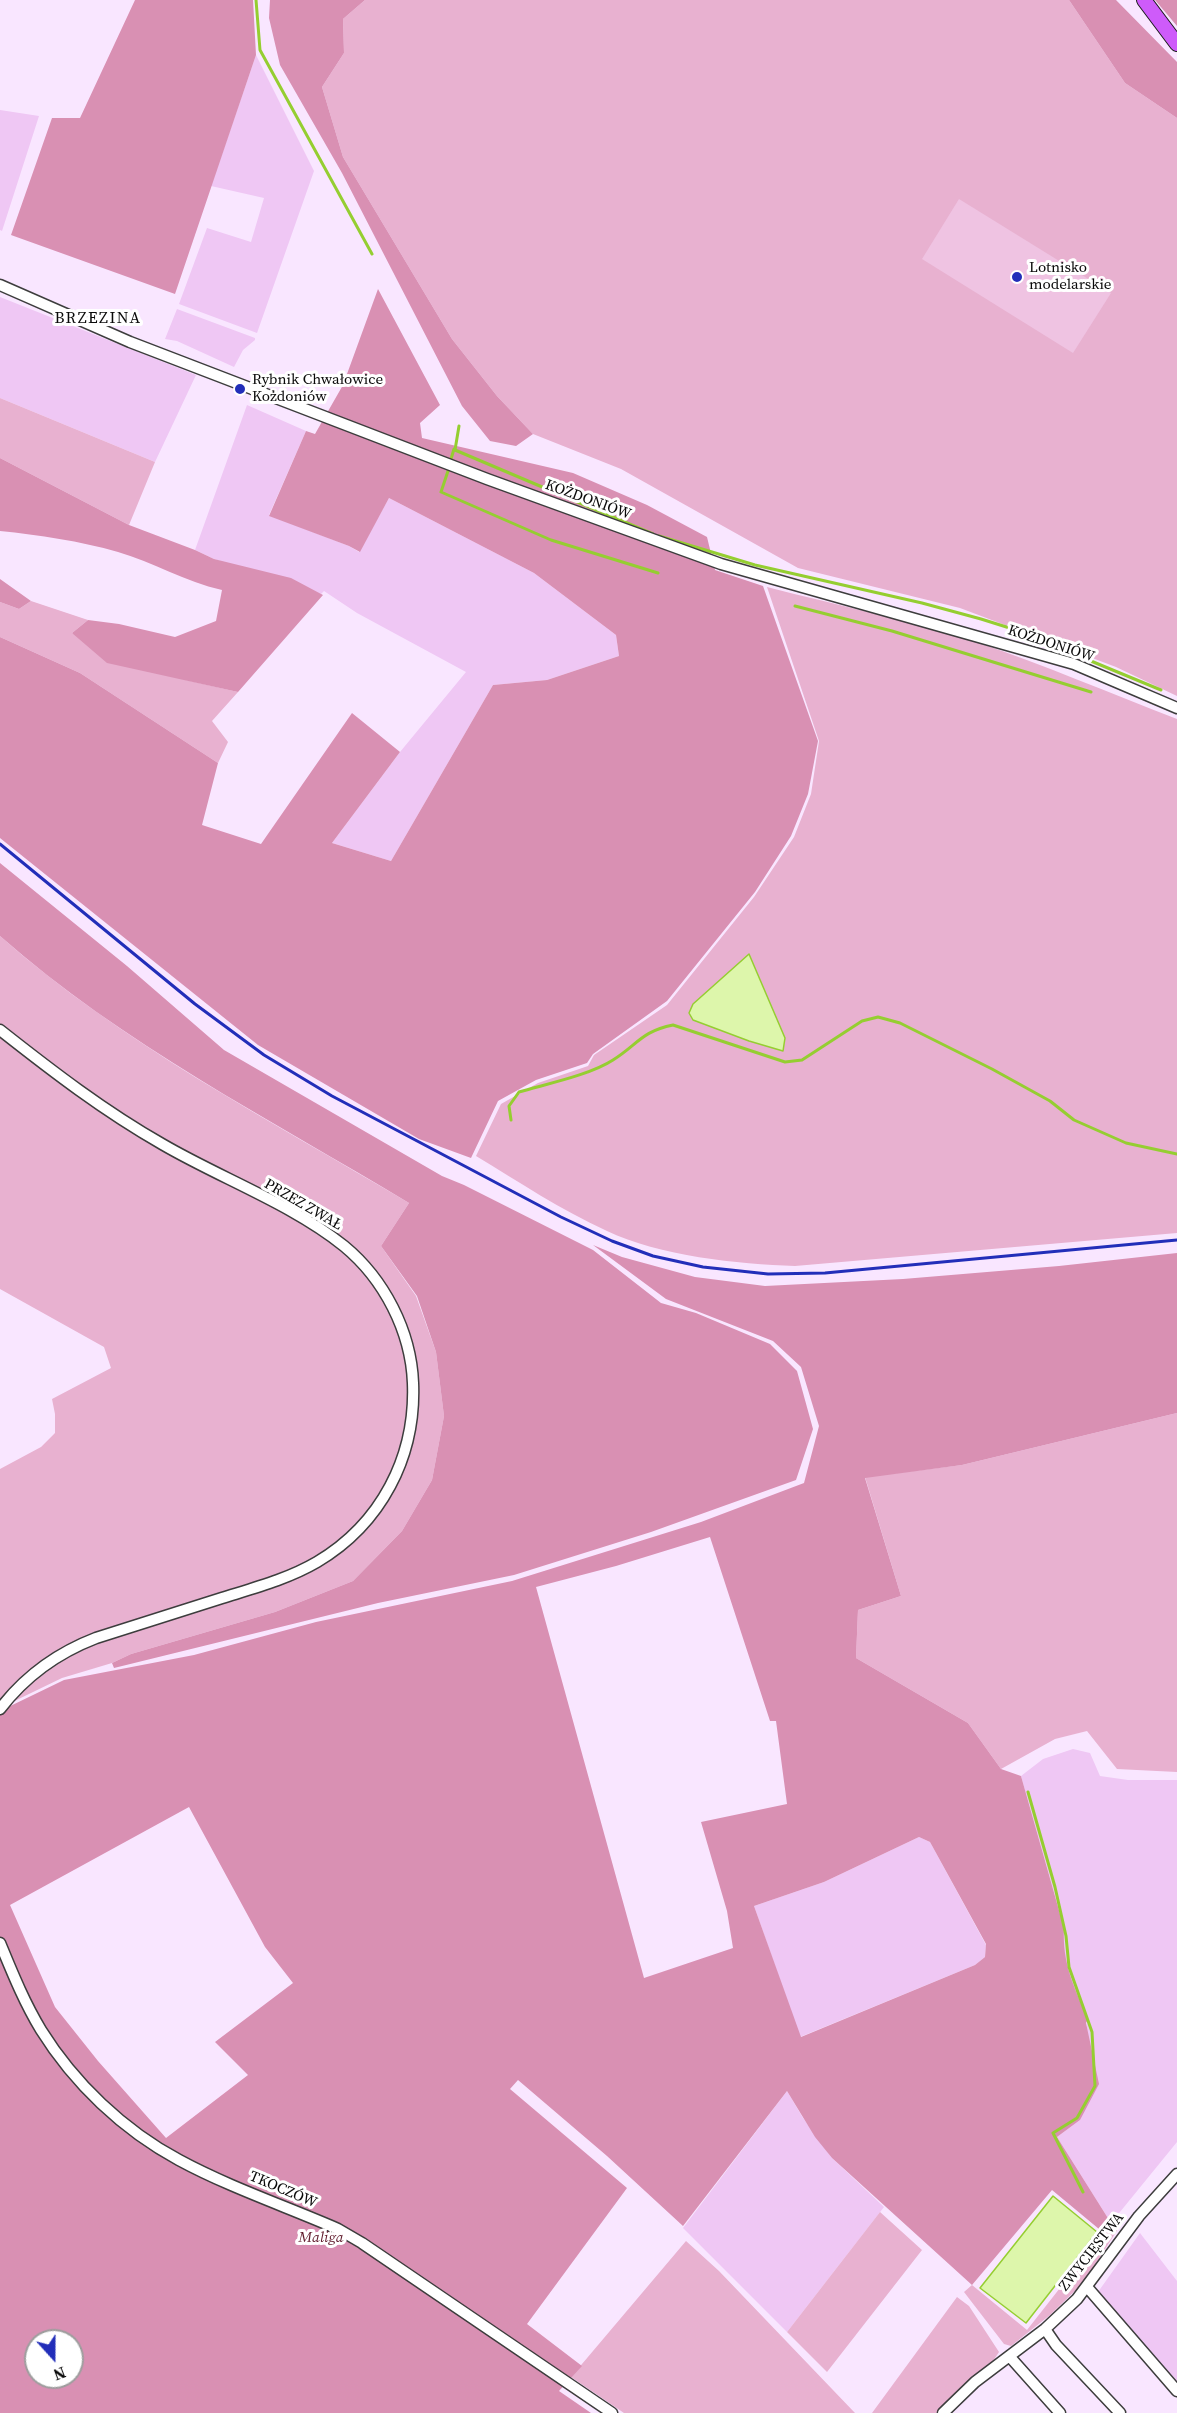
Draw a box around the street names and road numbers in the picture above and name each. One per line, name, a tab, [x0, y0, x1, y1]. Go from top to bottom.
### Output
street label: KOŻDONIÓW	[543, 476, 633, 524]
street label: KOŻDONIÓW	[1005, 622, 1097, 666]
street label: PRZEZ ZWAŁ	[261, 1175, 345, 1235]
street label: TKOCZÓW	[247, 2168, 319, 2212]
street label: ZWYCIĘSTWA	[1056, 2209, 1128, 2295]

